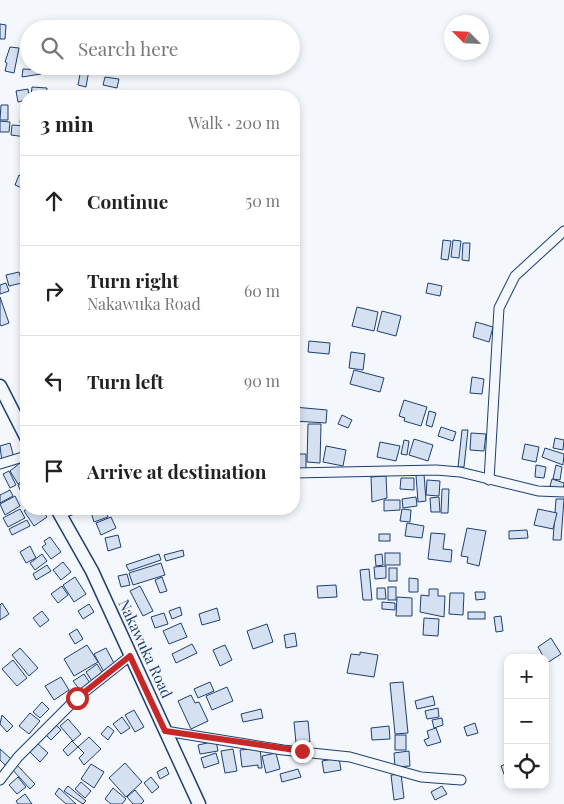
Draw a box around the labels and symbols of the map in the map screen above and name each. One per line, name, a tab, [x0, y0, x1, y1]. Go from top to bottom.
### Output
north arrow	[444, 15, 489, 60]
street label: Nakawuka Road	[114, 596, 178, 701]
route start	[66, 687, 89, 710]
route end	[291, 740, 314, 763]

